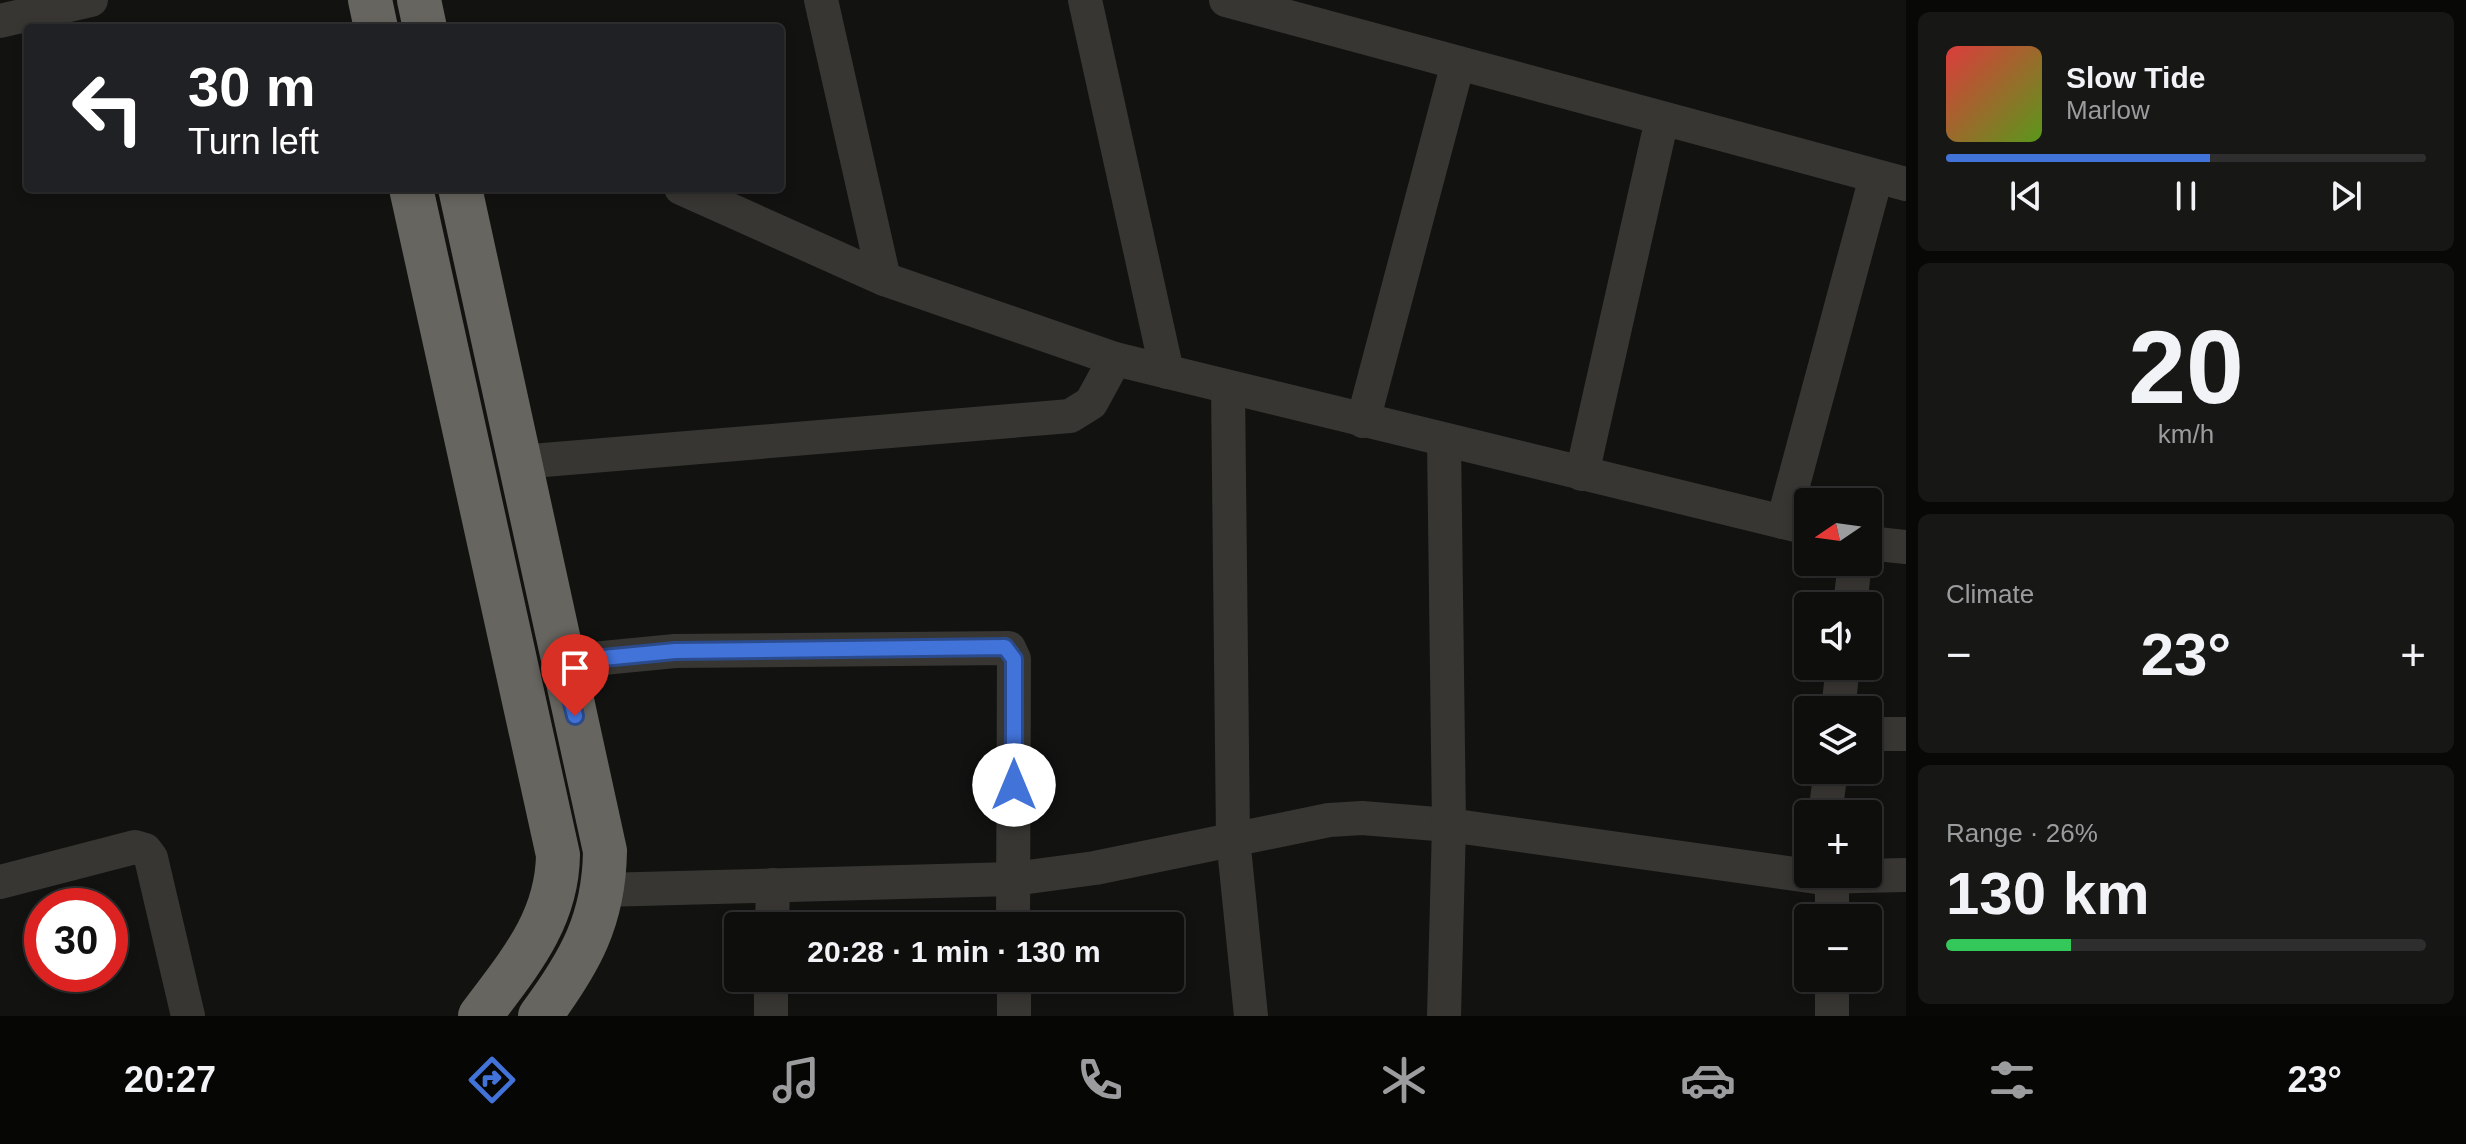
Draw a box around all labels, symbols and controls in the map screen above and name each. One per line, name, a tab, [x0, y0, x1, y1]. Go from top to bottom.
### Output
text: 30 m	[188, 55, 316, 118]
icon: left	[56, 56, 160, 160]
text: Slow Tide	[2066, 61, 2205, 94]
text: Marlow	[2066, 95, 2150, 125]
text: Turn left	[188, 121, 319, 162]
icon: previous	[2004, 174, 2048, 218]
icon: pause	[2164, 174, 2208, 218]
icon: next	[2324, 174, 2368, 218]
text: 20	[2128, 309, 2244, 425]
text: km/h	[2158, 419, 2214, 449]
north arrow	[1794, 488, 1882, 576]
map controls	[1794, 488, 1882, 992]
text: Climate	[1946, 579, 2034, 609]
button: sound	[1794, 592, 1882, 680]
text: 23°	[2141, 621, 2231, 688]
text: −	[1946, 630, 1972, 679]
text: +	[2400, 630, 2426, 679]
pin	[541, 634, 609, 716]
icon: arrive	[553, 646, 597, 690]
button: layers	[1794, 696, 1882, 784]
position arrow	[972, 743, 1056, 827]
button: +	[1794, 800, 1882, 888]
text: Range · 26%	[1946, 818, 2098, 848]
text: 130 km	[1946, 860, 2150, 927]
speed limit sign: 30	[24, 888, 128, 992]
button: −	[1794, 904, 1882, 992]
text: 20:28 · 1 min · 130 m	[807, 935, 1101, 968]
icon: directions	[464, 1052, 520, 1108]
icon: music	[768, 1052, 824, 1108]
icon: phone	[1072, 1052, 1128, 1108]
icon: climate	[1376, 1052, 1432, 1108]
icon: car	[1680, 1052, 1736, 1108]
icon: filters	[1984, 1052, 2040, 1108]
text: 20:27	[124, 1059, 216, 1100]
text: 23°	[2287, 1059, 2342, 1100]

